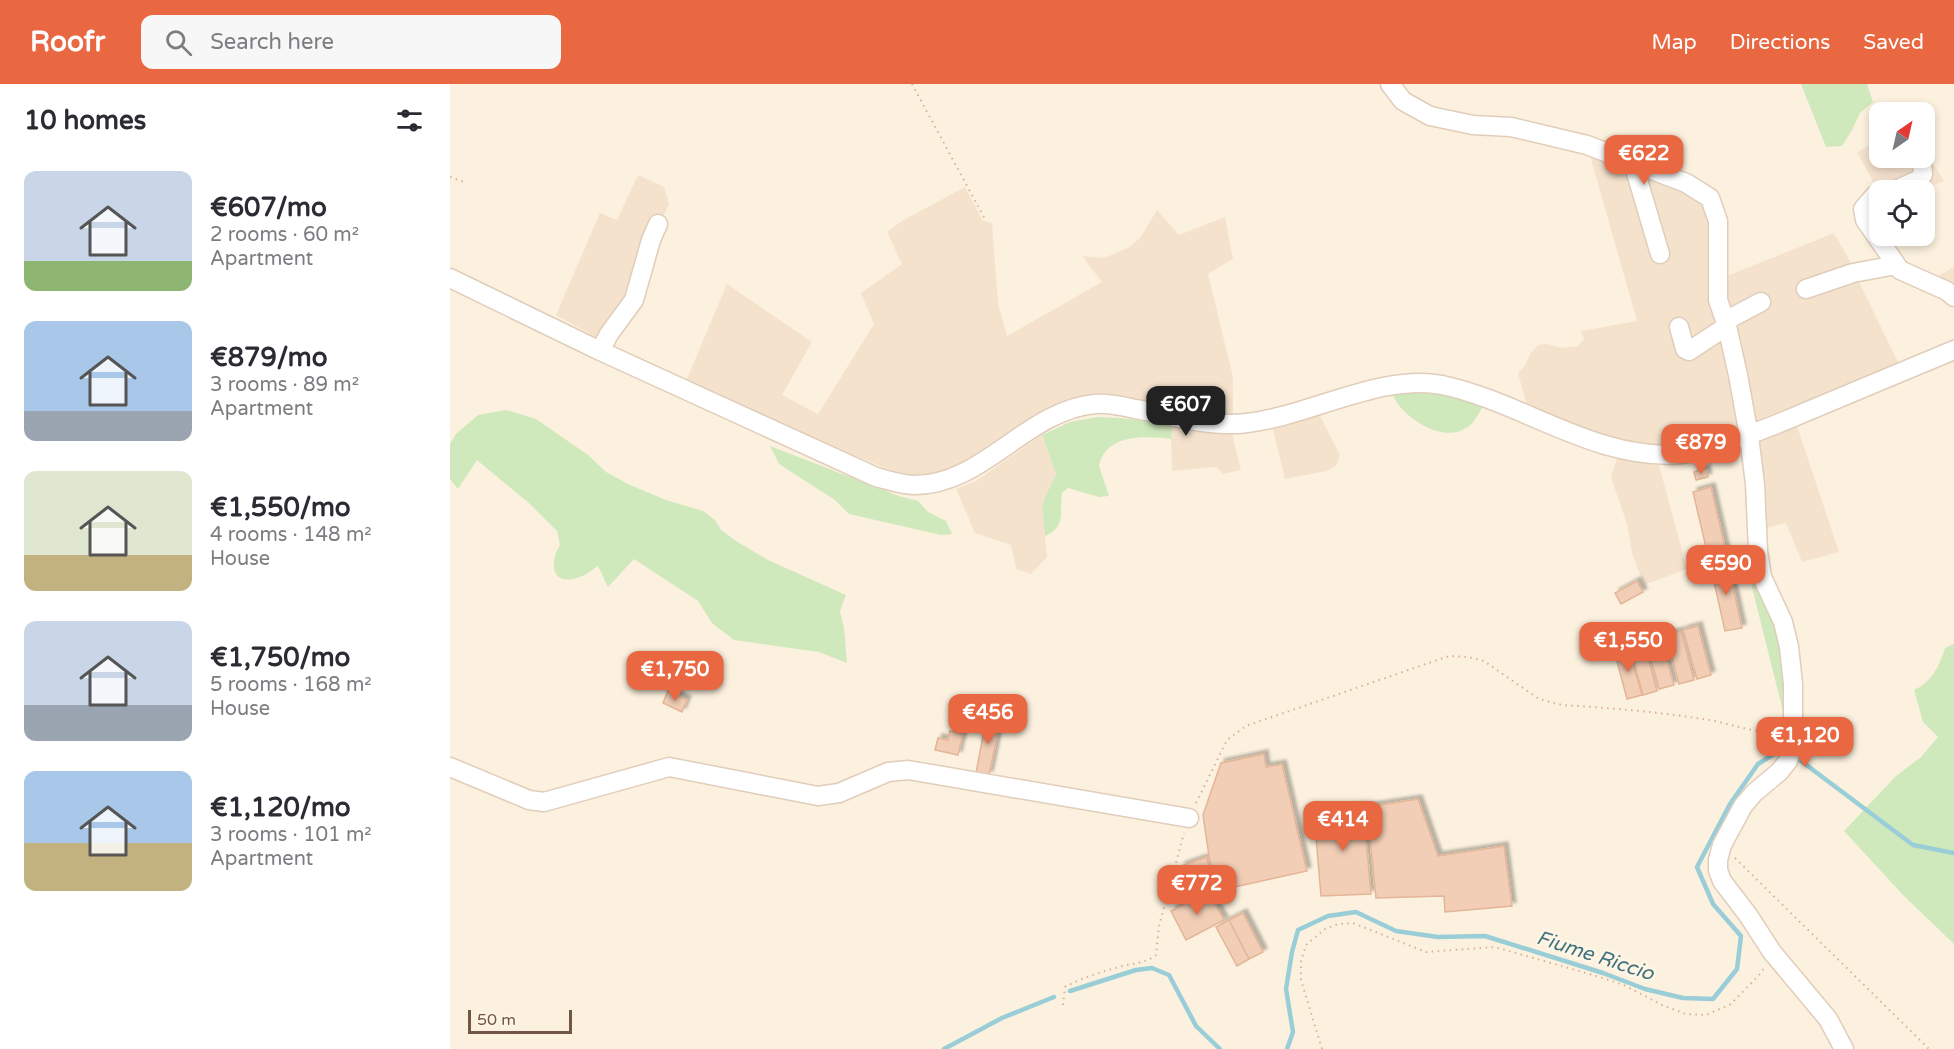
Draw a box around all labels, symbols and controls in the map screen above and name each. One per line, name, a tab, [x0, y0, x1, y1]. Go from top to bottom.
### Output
search box	[141, 15, 561, 69]
text: Roofr	[30, 25, 105, 59]
icon: search	[162, 26, 195, 59]
text: Search here	[210, 29, 334, 55]
text: Map	[1651, 30, 1697, 55]
text: Directions	[1730, 30, 1830, 55]
text: Saved	[1863, 30, 1924, 55]
north arrow	[1869, 102, 1935, 168]
map controls	[1869, 102, 1935, 246]
icon: filters	[393, 104, 426, 137]
text: 10 homes	[24, 105, 146, 136]
pin: €622	[1608, 135, 1680, 186]
text: €622	[1618, 142, 1670, 166]
button: locate	[1869, 180, 1935, 246]
text: €607/mo	[210, 192, 327, 223]
icon: home	[72, 195, 144, 267]
text: 2 rooms · 60 m²	[210, 223, 359, 247]
text: Apartment	[210, 247, 313, 271]
text: €879/mo	[210, 342, 328, 373]
icon: home	[72, 345, 144, 417]
text: 3 rooms · 89 m²	[210, 373, 359, 397]
pin: €607	[1150, 386, 1222, 437]
text: €607	[1160, 393, 1212, 417]
text: Apartment	[210, 397, 313, 421]
pin: €879	[1665, 424, 1737, 475]
text: €879	[1675, 431, 1727, 455]
text: €1,550/mo	[210, 492, 351, 523]
icon: home	[72, 495, 144, 567]
text: 4 rooms · 148 m²	[210, 523, 372, 547]
pin: €590	[1690, 545, 1762, 596]
text: House	[210, 547, 270, 571]
text: €590	[1700, 552, 1752, 576]
pin: €1,550	[1579, 622, 1677, 673]
text: €1,550	[1593, 629, 1663, 653]
text: €1,750/mo	[210, 642, 350, 673]
icon: home	[72, 645, 144, 717]
pin: €1,750	[626, 651, 724, 702]
text: €1,750	[641, 658, 709, 682]
text: 5 rooms · 168 m²	[210, 673, 372, 697]
pin: €456	[952, 694, 1024, 745]
text: House	[210, 697, 270, 721]
text: €456	[962, 701, 1014, 725]
pin: €1,120	[1756, 717, 1854, 768]
text: €1,120	[1770, 724, 1840, 748]
text: €1,120/mo	[210, 792, 351, 823]
icon: home	[72, 795, 144, 867]
pin: €414	[1307, 801, 1379, 852]
text: €414	[1317, 808, 1369, 832]
text: 3 rooms · 101 m²	[210, 823, 372, 847]
text: Apartment	[210, 847, 313, 871]
pin: €772	[1161, 865, 1233, 916]
text: €772	[1171, 872, 1223, 896]
water label: Fiume Riccio	[1533, 926, 1657, 986]
scale bar	[468, 1007, 572, 1034]
text: 50 m	[477, 1010, 516, 1030]

